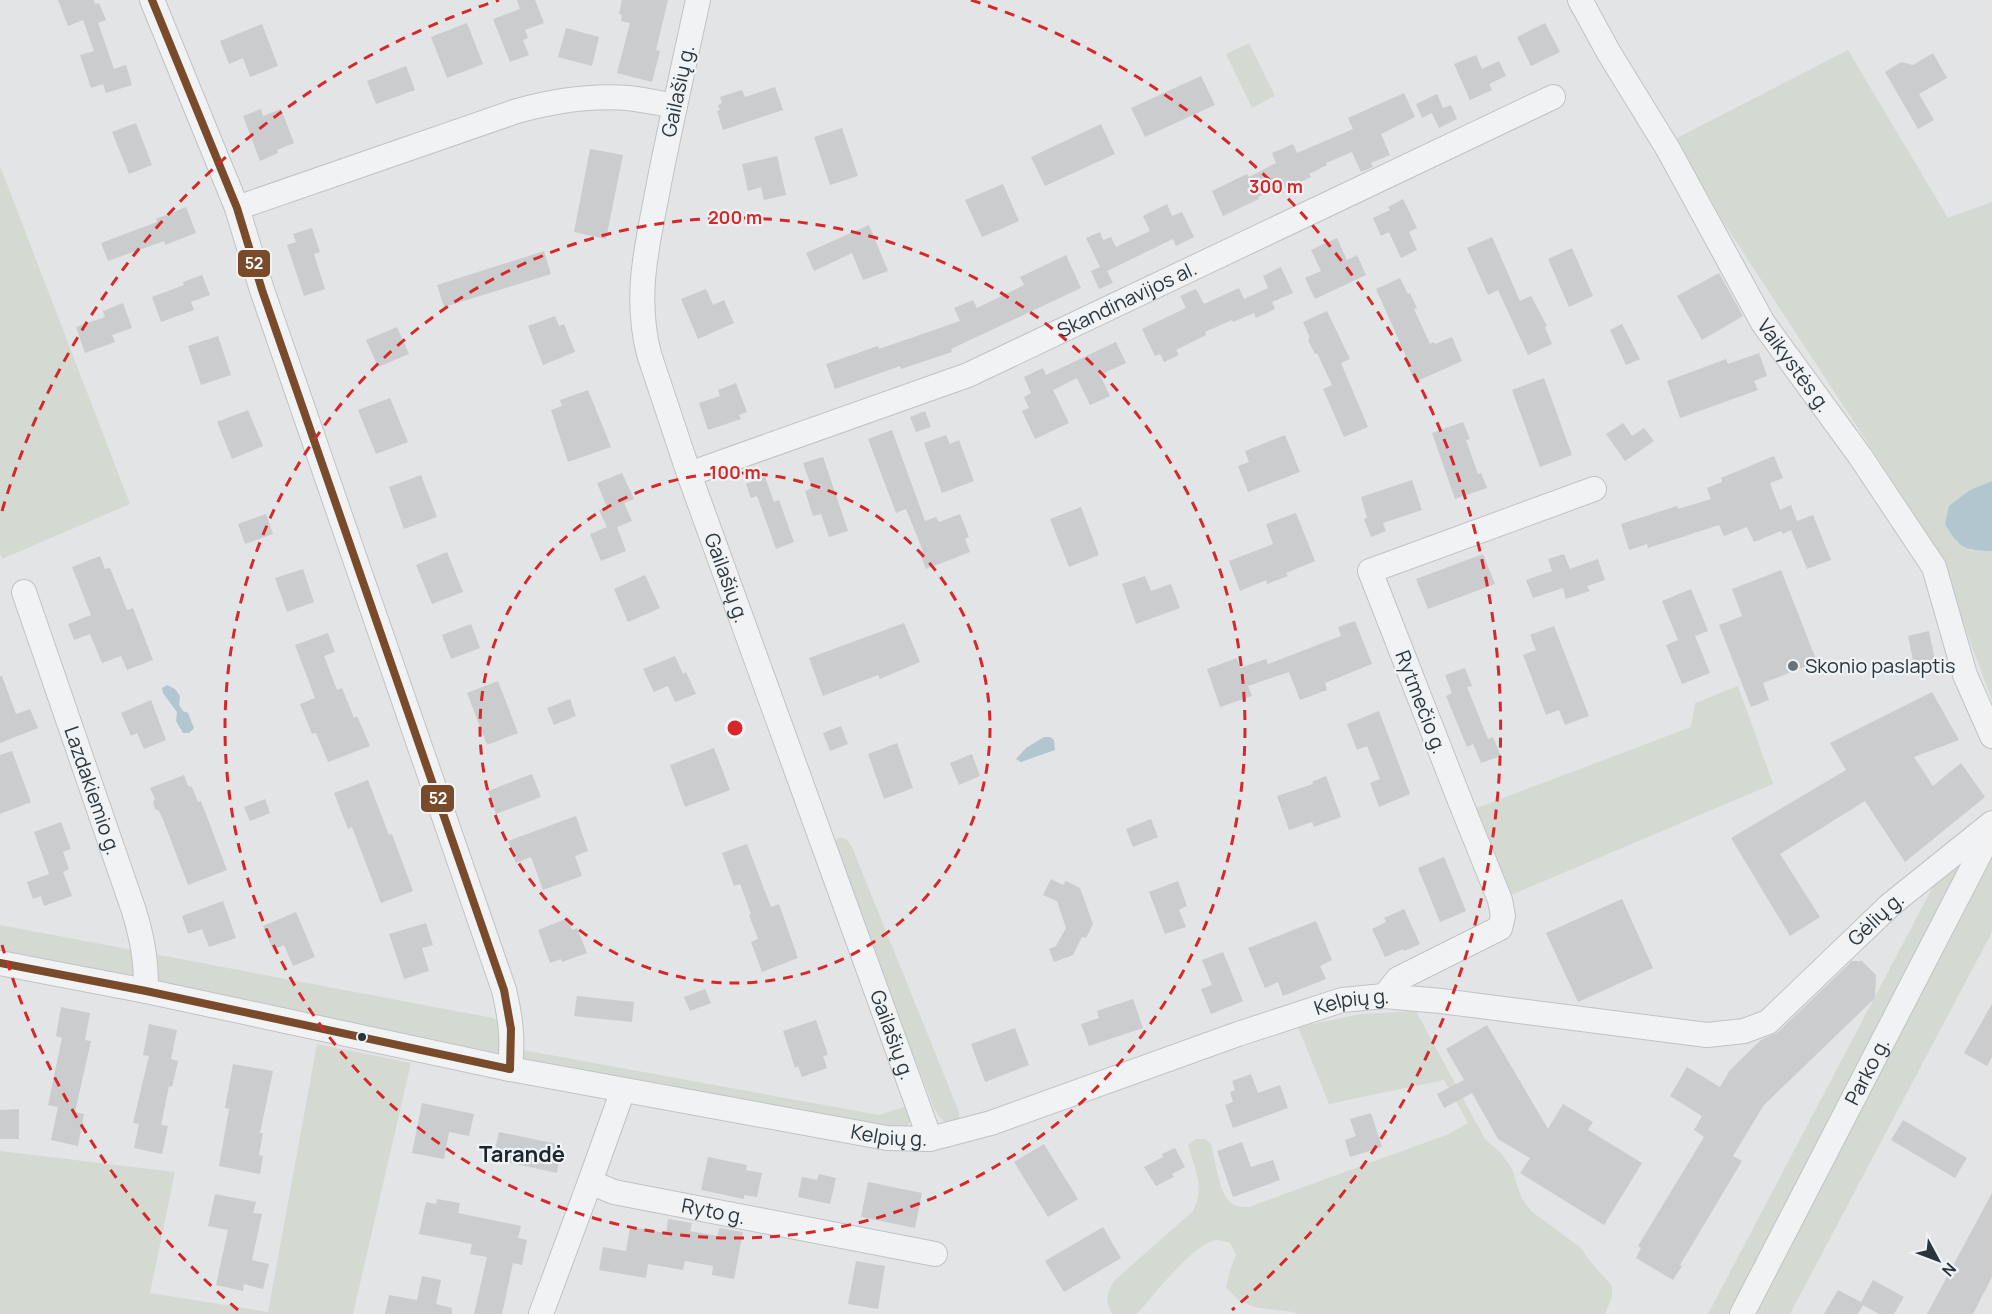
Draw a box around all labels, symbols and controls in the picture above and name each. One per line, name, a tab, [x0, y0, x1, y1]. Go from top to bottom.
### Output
street label: Gailašių g.	[655, 42, 700, 139]
text: 300 m	[1249, 174, 1303, 198]
text: 200 m	[708, 205, 762, 229]
line badge: 52	[237, 249, 271, 278]
text: 52	[245, 252, 263, 274]
street label: Skandinavijos al.	[1053, 254, 1201, 344]
street label: Vaikystės g.	[1751, 313, 1837, 417]
text: 100 m	[709, 460, 761, 484]
street label: Gailašių g.	[698, 529, 756, 626]
street label: Rytmečio g.	[1389, 646, 1454, 757]
place label: Skonio paslaptis	[1805, 652, 1956, 679]
marker: Skonio paslaptis	[1786, 659, 1800, 673]
centre of rings	[725, 718, 745, 738]
street label: Lazdakiemio g.	[58, 722, 128, 858]
line badge: 52	[420, 784, 455, 813]
text: 52	[429, 787, 447, 809]
street label: Gėlių g.	[1842, 885, 1909, 952]
street label: Kelpių g.	[1310, 982, 1391, 1021]
street label: Gailašių g.	[864, 986, 921, 1083]
unlabelled marker	[356, 1031, 368, 1043]
street label: Parko g.	[1838, 1033, 1895, 1110]
street label: Kelpių g.	[849, 1118, 928, 1152]
district label: Tarandė	[479, 1139, 565, 1169]
street label: Ryto g.	[679, 1191, 748, 1230]
north arrow	[1908, 1230, 1968, 1290]
text: N	[1937, 1258, 1961, 1281]

